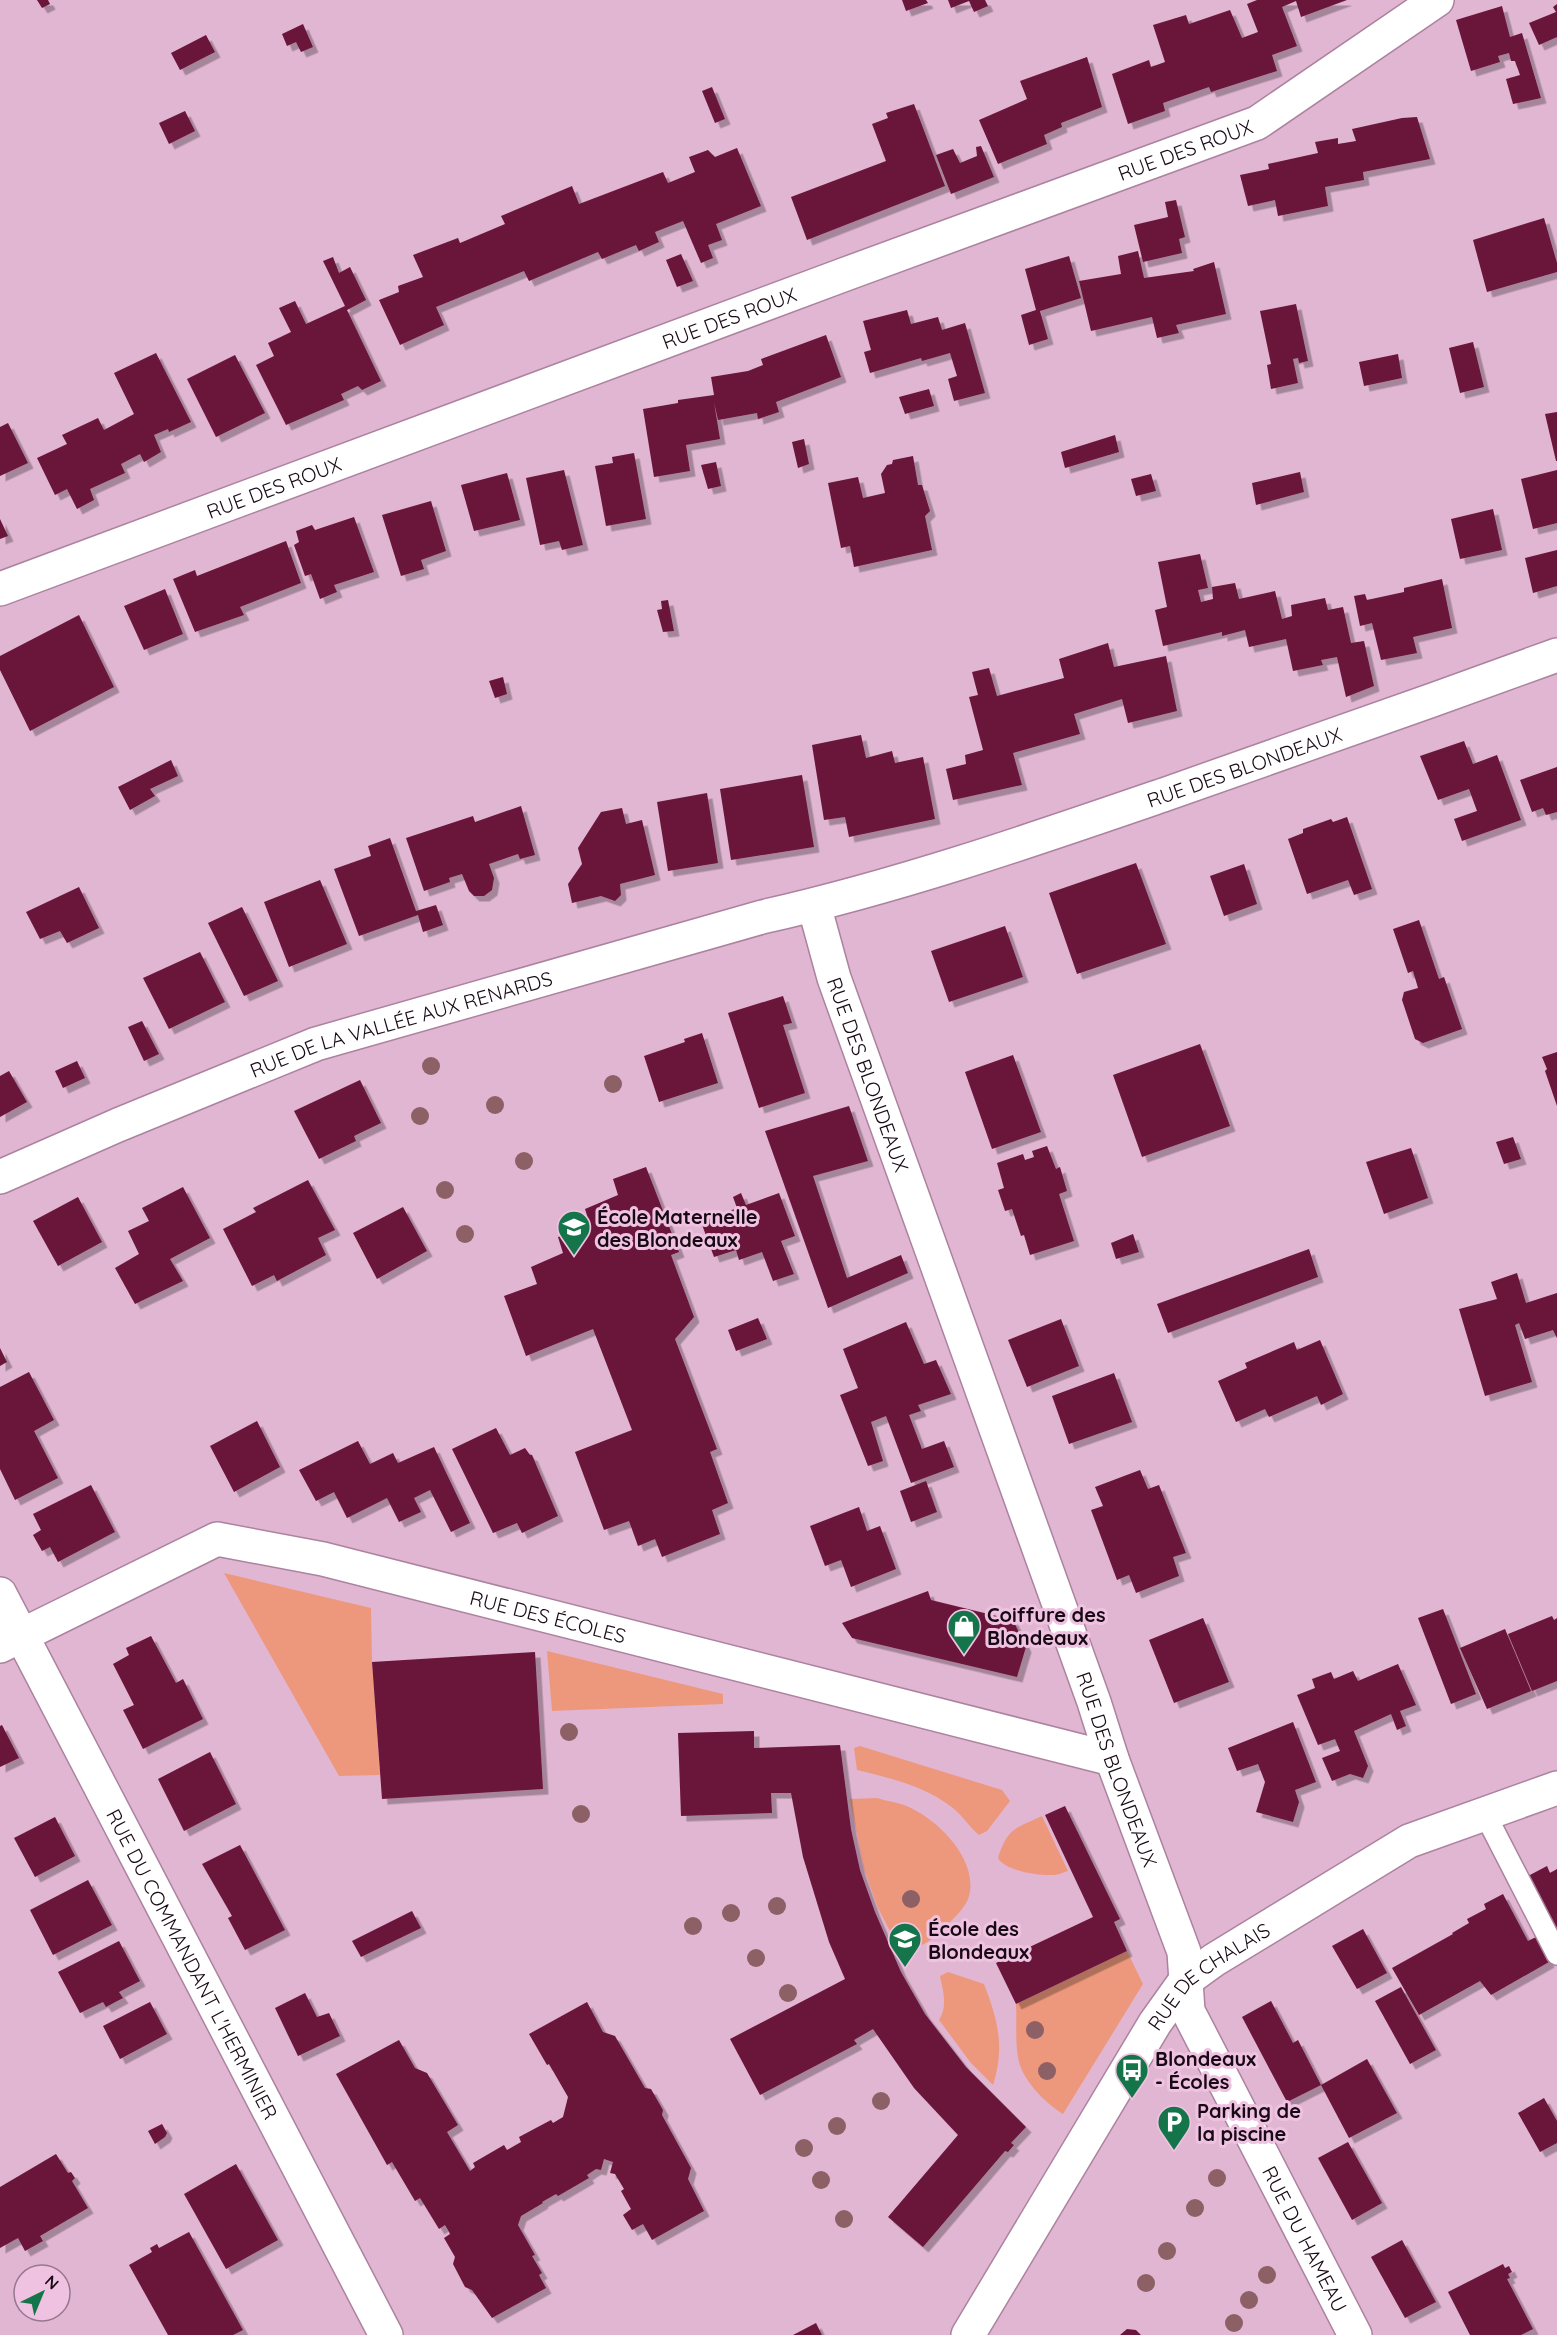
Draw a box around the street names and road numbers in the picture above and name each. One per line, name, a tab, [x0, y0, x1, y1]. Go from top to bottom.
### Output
street label: RUE DES ROUX	[1114, 113, 1256, 186]
street label: RUE DES ROUX	[658, 281, 800, 354]
street label: RUE DES ROUX	[203, 451, 344, 524]
street label: RUE DES BLONDEAUX	[1143, 721, 1345, 812]
street label: RUE DE LA VALLÉE AUX RENARDS	[246, 965, 555, 1082]
street label: RUE DES BLONDEAUX	[822, 974, 915, 1175]
street label: RUE DES ÉCOLES	[467, 1584, 629, 1648]
street label: RUE DES BLONDEAUX	[1072, 1668, 1163, 1870]
street label: RUE DU COMMANDANT L'HERMINIER	[102, 1804, 284, 2123]
street label: RUE DE CHALAIS	[1142, 1917, 1274, 2035]
street label: RUE DU HAMEAU	[1257, 2161, 1353, 2316]

